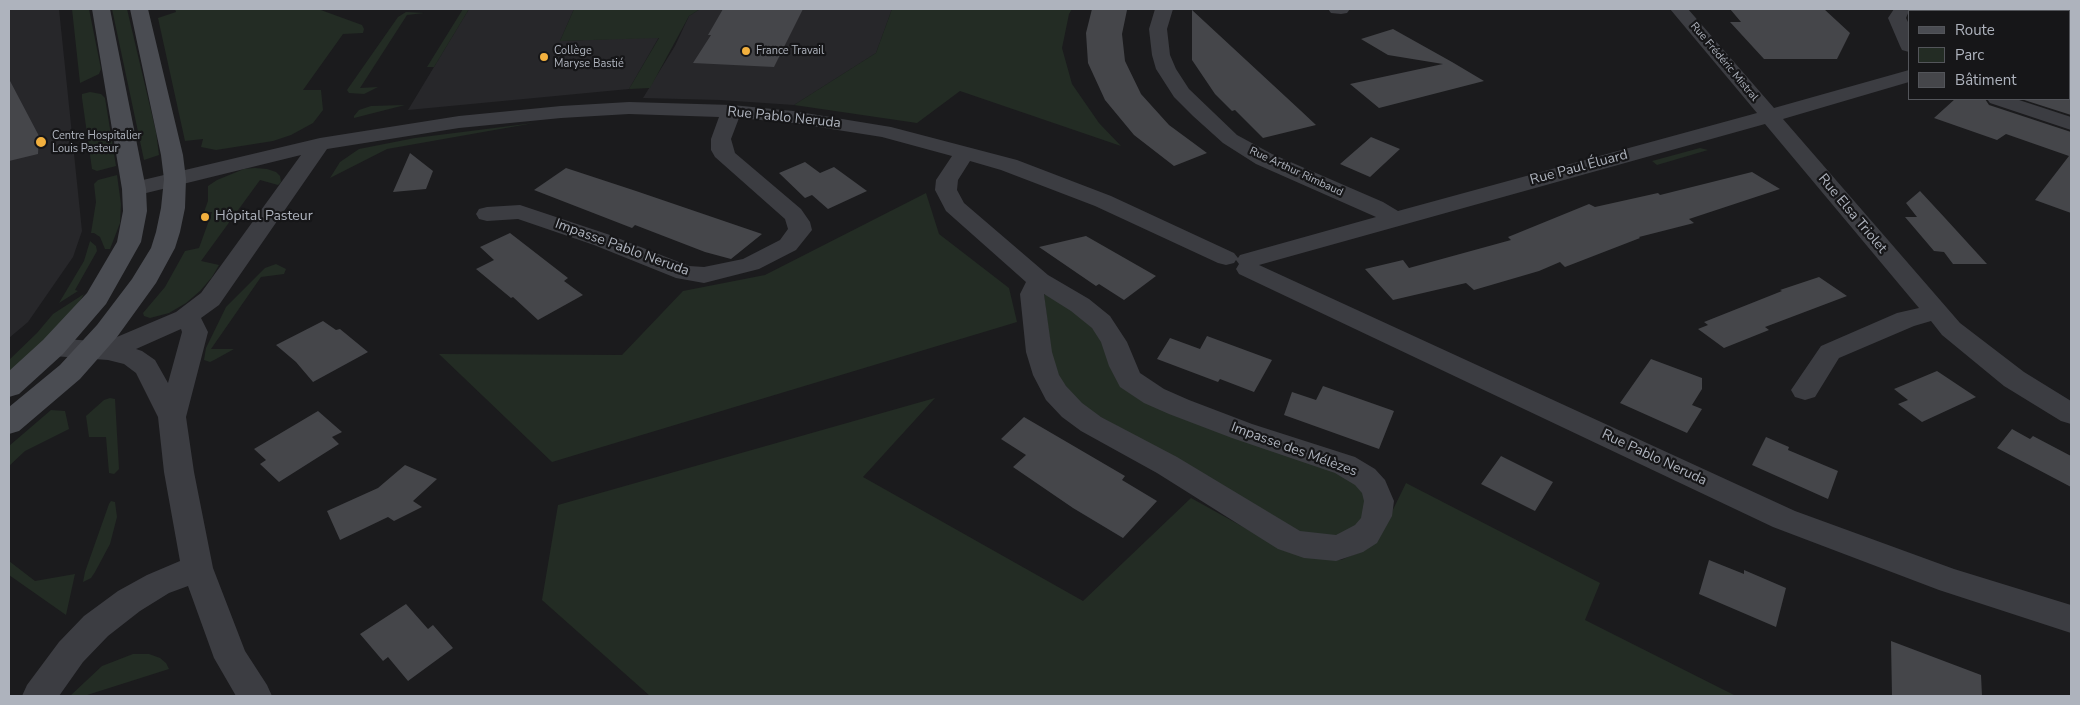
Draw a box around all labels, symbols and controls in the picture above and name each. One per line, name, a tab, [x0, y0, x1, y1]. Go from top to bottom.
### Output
legend	[1908, 10, 2070, 100]
street label: Rue Frédéric Mistral	[1687, 20, 1761, 104]
text: Route	[1955, 20, 1995, 40]
place label: Collège Maryse Bastié	[554, 44, 624, 70]
place label: France Travail	[756, 44, 824, 58]
marker: France Travail	[740, 45, 752, 57]
text: Parc	[1955, 45, 1984, 65]
marker: Collège Maryse Bastié	[538, 51, 550, 63]
text: Bâtiment	[1955, 70, 2016, 90]
street label: Rue Pablo Neruda	[726, 104, 842, 132]
place label: Centre Hospitalier Louis Pasteur	[52, 129, 142, 155]
marker: Centre Hospitalier Louis Pasteur	[34, 135, 48, 149]
street label: Rue Arthur Rimbaud	[1247, 145, 1345, 199]
street label: Rue Paul Éluard	[1528, 147, 1630, 189]
street label: Rue Elsa Triolet	[1814, 171, 1890, 257]
place label: Hôpital Pasteur	[215, 209, 313, 225]
marker: Hôpital Pasteur	[199, 211, 211, 223]
street label: Impasse Pablo Neruda	[553, 216, 691, 280]
street label: Impasse des Mélèzes	[1229, 419, 1359, 481]
street label: Rue Pablo Neruda	[1599, 426, 1709, 490]

